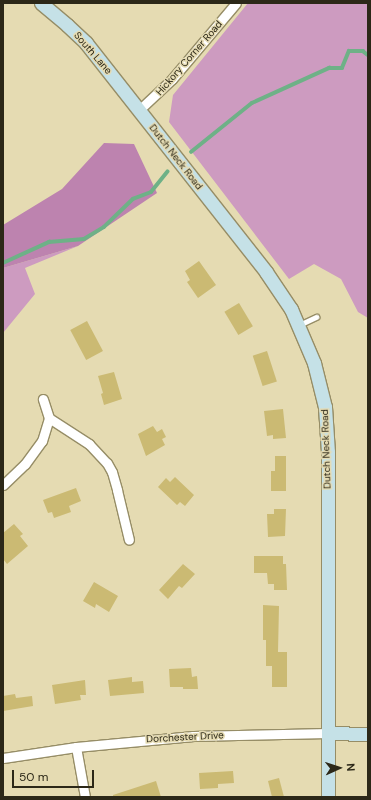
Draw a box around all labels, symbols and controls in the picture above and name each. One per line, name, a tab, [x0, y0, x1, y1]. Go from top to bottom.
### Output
street label: Hickory Corner Road	[153, 18, 225, 98]
street label: South Lane	[71, 29, 115, 77]
street label: Dutch Neck Road	[147, 122, 205, 192]
street label: Dutch Neck Road	[319, 409, 333, 489]
street label: Dorchester Drive	[146, 729, 224, 745]
north arrow	[319, 748, 359, 788]
scale bar	[14, 762, 96, 788]
text: N	[344, 763, 358, 772]
text: 50 m	[19, 769, 48, 785]

